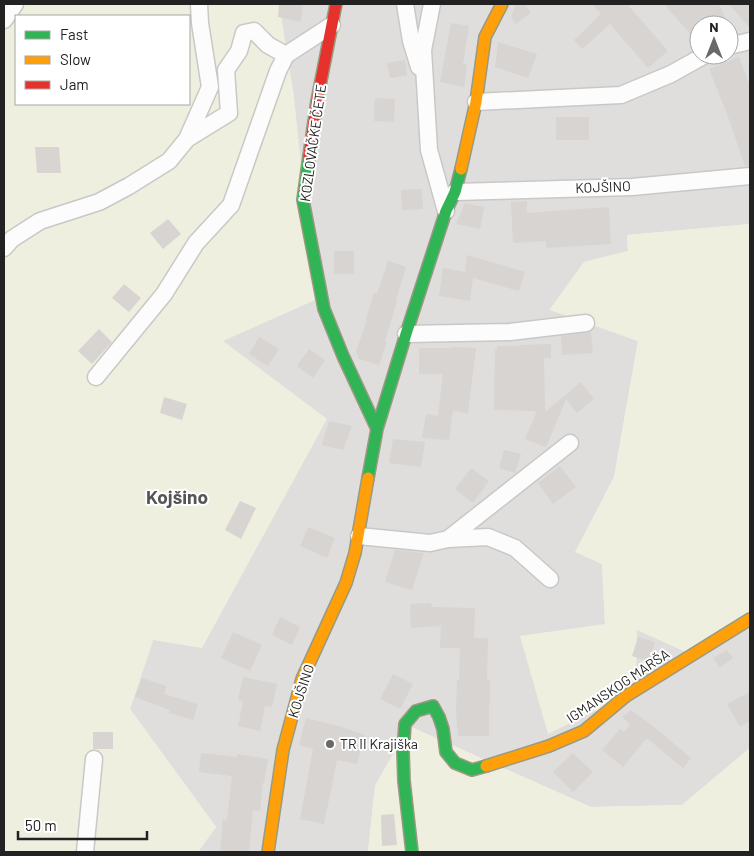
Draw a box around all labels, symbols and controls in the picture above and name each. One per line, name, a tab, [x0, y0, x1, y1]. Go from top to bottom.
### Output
legend	[15, 15, 190, 105]
north arrow	[689, 15, 739, 65]
text: N	[709, 18, 719, 35]
text: Fast	[60, 25, 88, 43]
text: Slow	[60, 50, 91, 68]
text: Jam	[60, 75, 89, 93]
street label: KOZLOVAČKE ČETE	[296, 83, 329, 203]
street label: KOJŠINO	[575, 177, 631, 196]
district label: Kojšino	[146, 485, 208, 508]
street label: IGMANSKOG MARŠA	[563, 645, 673, 726]
street label: KOJŠINO	[284, 662, 317, 720]
place label: TR II Krajiška	[340, 735, 418, 752]
marker: TR II Krajiška	[324, 738, 336, 750]
scale bar	[18, 808, 146, 840]
text: 50 m	[25, 816, 57, 834]

